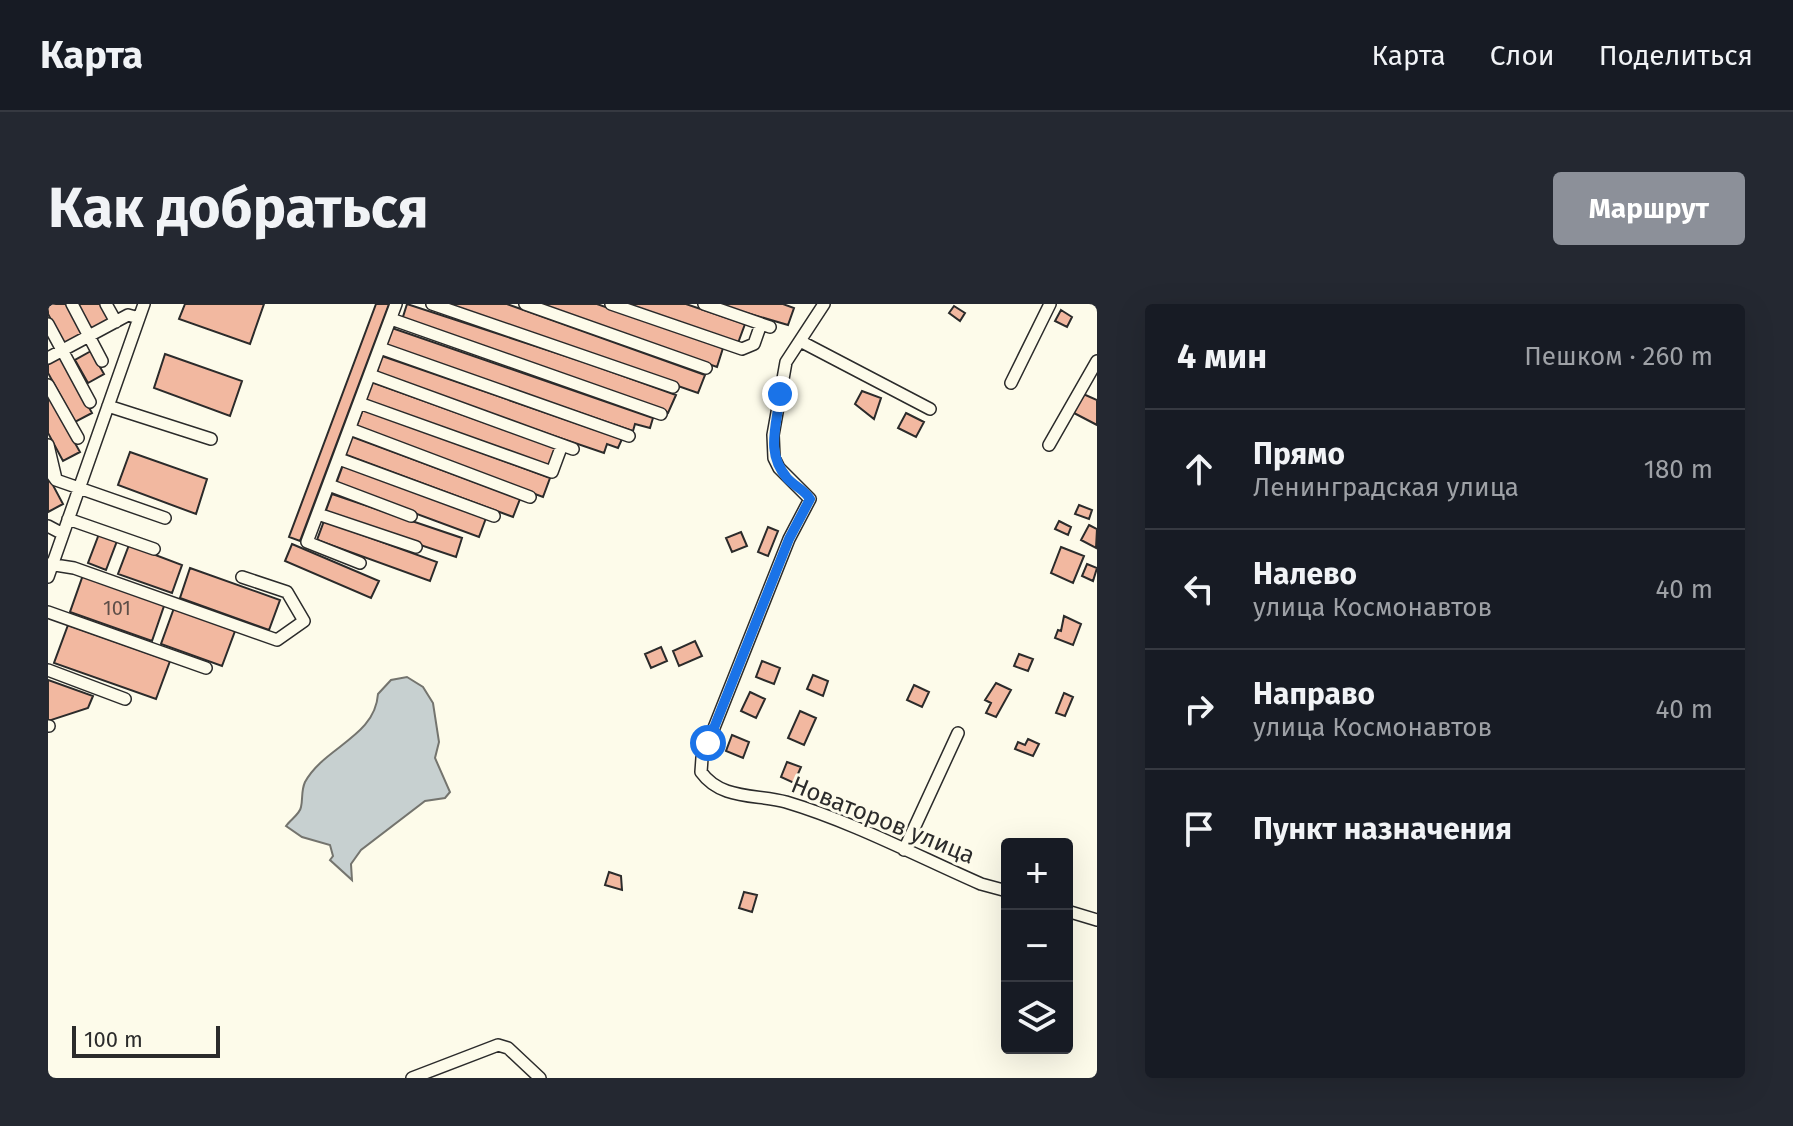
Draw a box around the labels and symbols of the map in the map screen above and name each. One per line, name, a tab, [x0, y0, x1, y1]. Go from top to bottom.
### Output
route end	[762, 376, 798, 412]
house number: 101	[103, 596, 131, 620]
route start	[690, 725, 726, 761]
street label: Новаторов улица	[787, 770, 979, 870]
scale bar	[72, 1022, 220, 1058]

